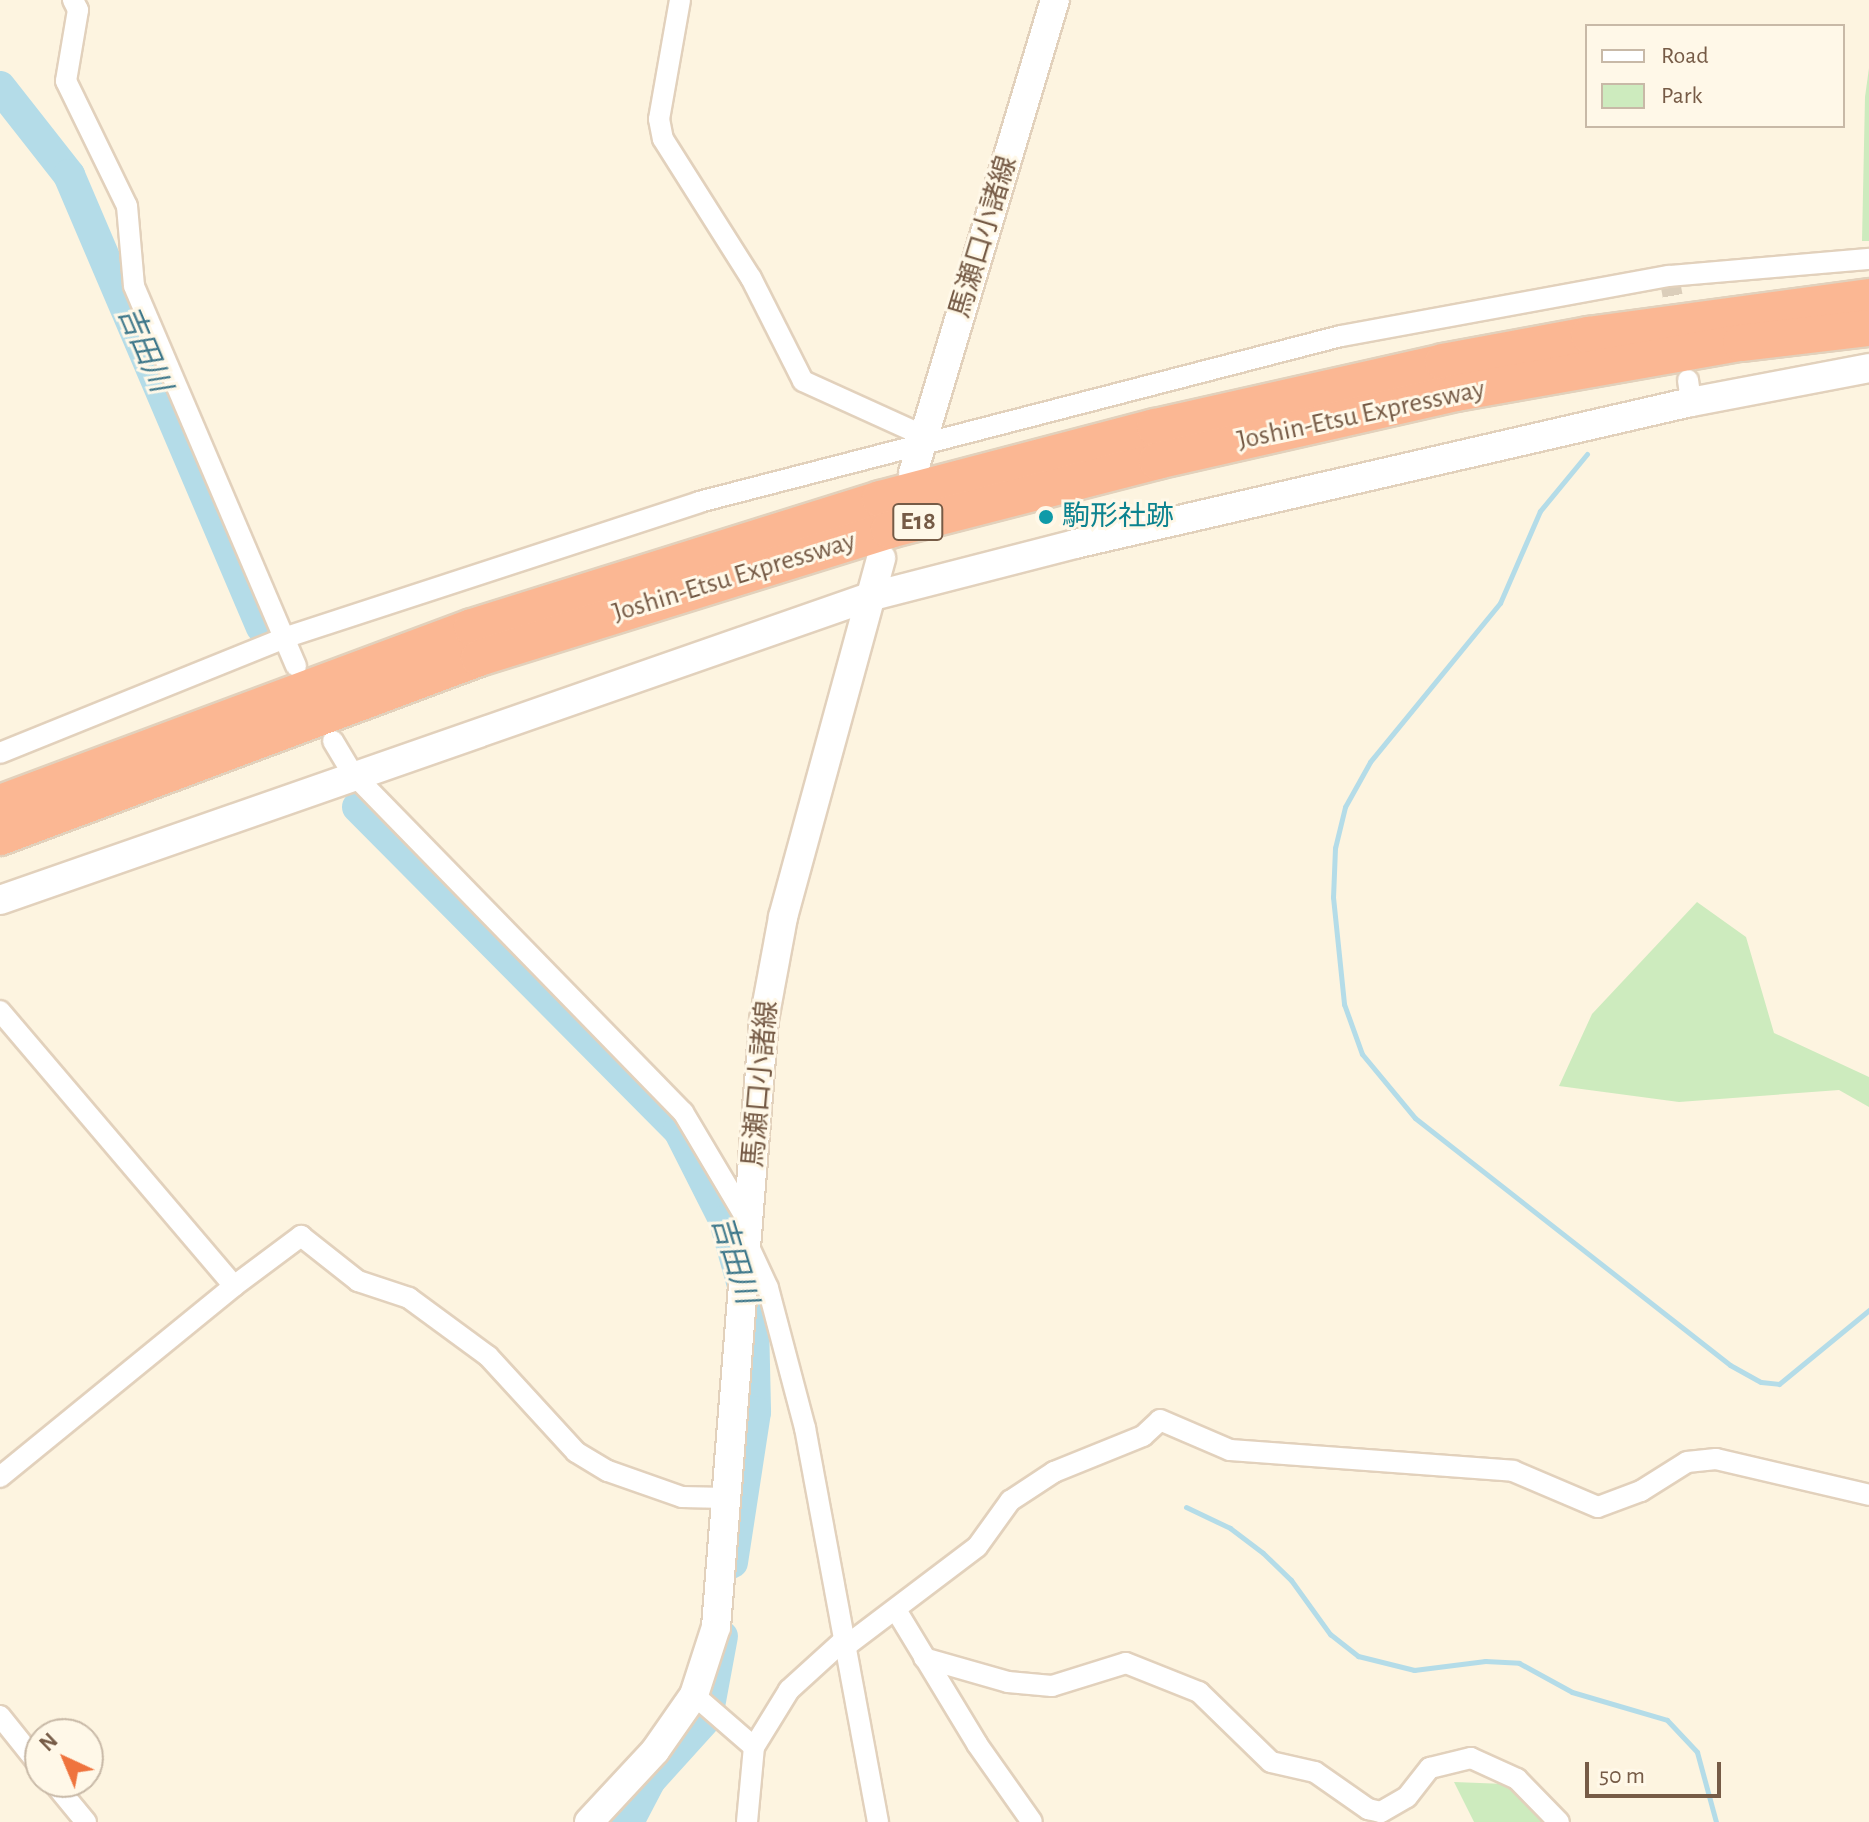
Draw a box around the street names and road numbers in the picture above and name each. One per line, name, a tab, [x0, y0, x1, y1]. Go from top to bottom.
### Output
street label: 馬瀬口小諸線	[943, 152, 1025, 322]
street label: Joshin-Etsu Expressway	[1234, 372, 1488, 458]
road number: E18	[892, 500, 944, 544]
street label: Joshin-Etsu Expressway	[609, 524, 859, 630]
street label: 馬瀬口小諸線	[737, 999, 785, 1169]

